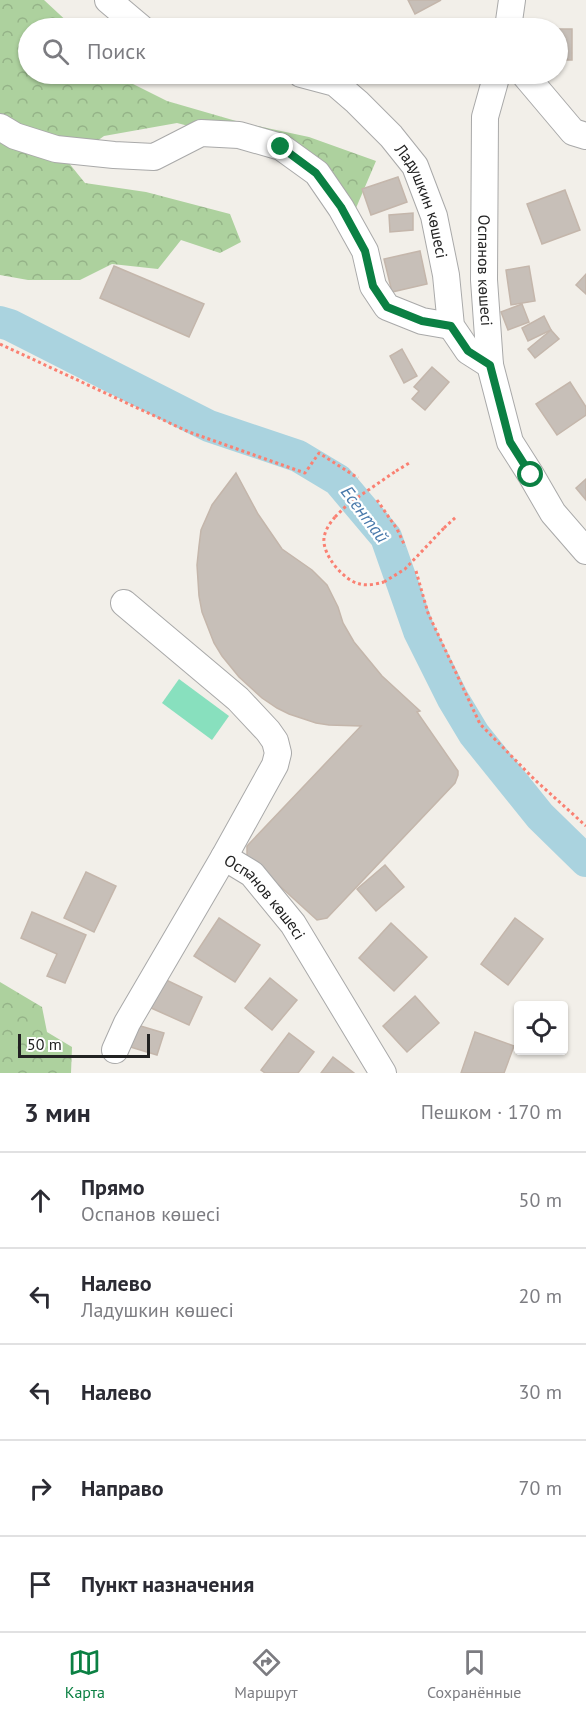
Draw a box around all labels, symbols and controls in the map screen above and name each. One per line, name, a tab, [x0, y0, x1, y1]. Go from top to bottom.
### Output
search box	[18, 18, 568, 84]
icon: search	[39, 35, 72, 68]
text: Поиск	[87, 37, 146, 65]
route end	[267, 133, 293, 159]
street label: Ладушкин көшесі	[390, 139, 452, 260]
street label: Оспанов көшесі	[474, 215, 497, 327]
route start	[517, 461, 543, 487]
water label: Есентай	[336, 481, 394, 547]
street label: Оспанов көшесі	[221, 850, 310, 943]
map controls	[514, 1001, 568, 1055]
button: locate	[514, 1001, 568, 1055]
scale bar	[18, 1031, 150, 1058]
text: 50 m	[27, 1034, 62, 1054]
text: 3 мин	[24, 1096, 91, 1129]
text: Пешком · 170 m	[421, 1099, 562, 1125]
text: Прямо	[81, 1173, 144, 1201]
icon: ahead	[24, 1184, 57, 1217]
text: 50 m	[519, 1187, 562, 1213]
text: Оспанов көшесі	[81, 1201, 220, 1227]
text: Налево	[81, 1269, 152, 1297]
icon: left	[24, 1280, 57, 1313]
text: 20 m	[519, 1283, 562, 1309]
text: Ладушкин көшесі	[81, 1297, 234, 1323]
icon: left	[24, 1376, 57, 1409]
text: Налево	[81, 1378, 152, 1406]
text: 30 m	[519, 1379, 562, 1405]
icon: right	[24, 1472, 57, 1505]
text: Направо	[81, 1474, 164, 1502]
text: 70 m	[519, 1475, 562, 1501]
icon: arrive	[24, 1568, 57, 1601]
text: Пункт назначения	[81, 1570, 254, 1598]
tab: Карта	[65, 1646, 105, 1702]
tab: Маршрут	[234, 1646, 298, 1702]
tab: Сохранённые	[427, 1646, 521, 1702]

